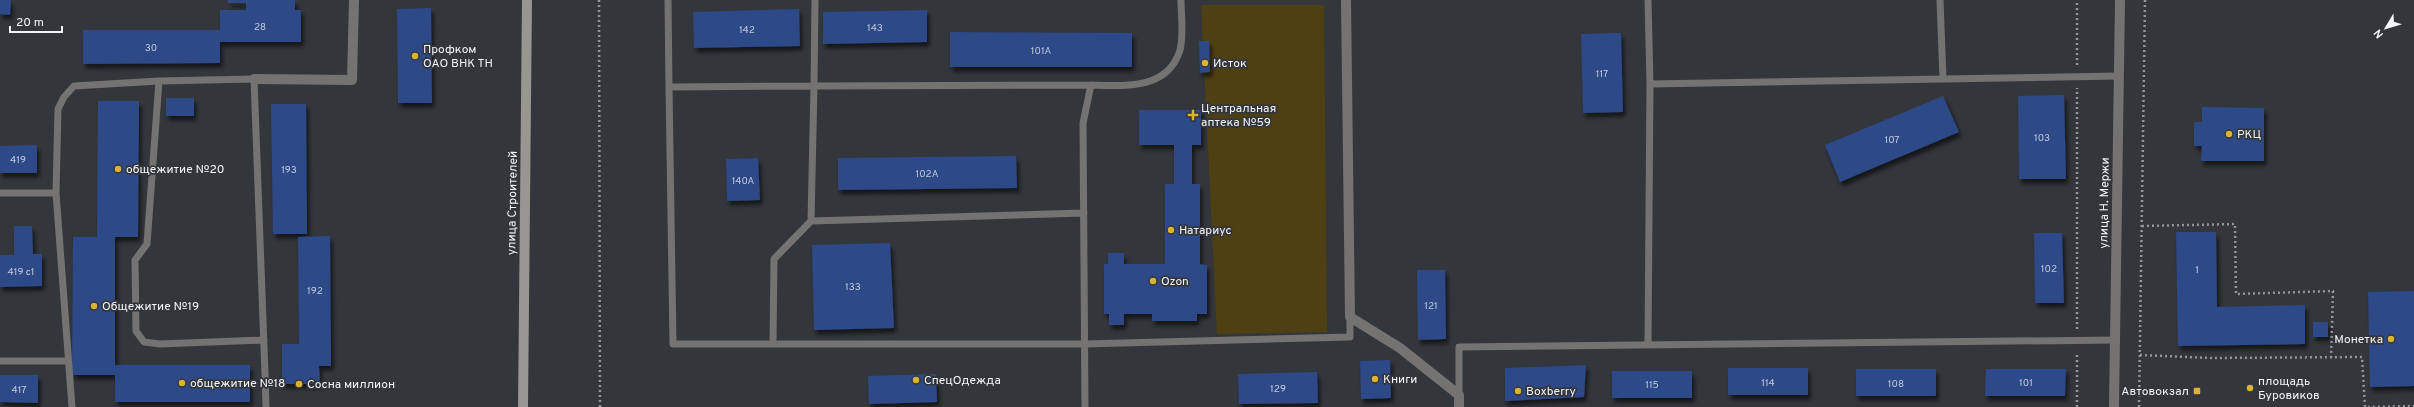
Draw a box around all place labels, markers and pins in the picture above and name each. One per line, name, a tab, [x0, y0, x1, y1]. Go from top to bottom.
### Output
place label: Профком ОАО ВНК ТН	[423, 42, 493, 72]
marker: Профком ОАО ВНК ТН	[410, 51, 420, 61]
place label: Исток	[1213, 56, 1247, 72]
marker: Исток	[1200, 58, 1210, 68]
place label: Центральная аптека №59	[1201, 101, 1276, 131]
marker: Центральная аптека №59	[1188, 110, 1198, 120]
place label: РКЦ	[2237, 127, 2261, 143]
marker: РКЦ	[2224, 129, 2234, 139]
place label: общежитие №20	[126, 162, 224, 178]
marker: общежитие №20	[113, 164, 123, 174]
place label: Натариус	[1179, 223, 1232, 239]
marker: Натариус	[1166, 225, 1176, 235]
place label: Ozon	[1161, 274, 1189, 290]
marker: Ozon	[1148, 276, 1158, 286]
place label: Общежитие №19	[102, 299, 199, 315]
marker: Общежитие №19	[89, 301, 99, 311]
place label: Монетка	[2334, 332, 2383, 348]
marker: Монетка	[2386, 334, 2396, 344]
place label: Книги	[1383, 372, 1417, 388]
place label: СпецОдежда	[924, 373, 1001, 389]
marker: Книги	[1370, 374, 1380, 384]
place label: площадь Буровиков	[2258, 374, 2320, 404]
marker: СпецОдежда	[911, 375, 921, 385]
place label: общежитие №18	[190, 376, 285, 392]
place label: Сосна миллион	[307, 377, 395, 393]
marker: общежитие №18	[177, 378, 187, 388]
marker: Сосна миллион	[294, 379, 304, 389]
marker: площадь Буровиков	[2245, 383, 2255, 393]
place label: Boxberry	[1526, 384, 1576, 400]
place label: Автовокзал	[2121, 384, 2189, 400]
marker: Boxberry	[1513, 386, 1523, 396]
marker: Автовокзал	[2192, 386, 2202, 396]

